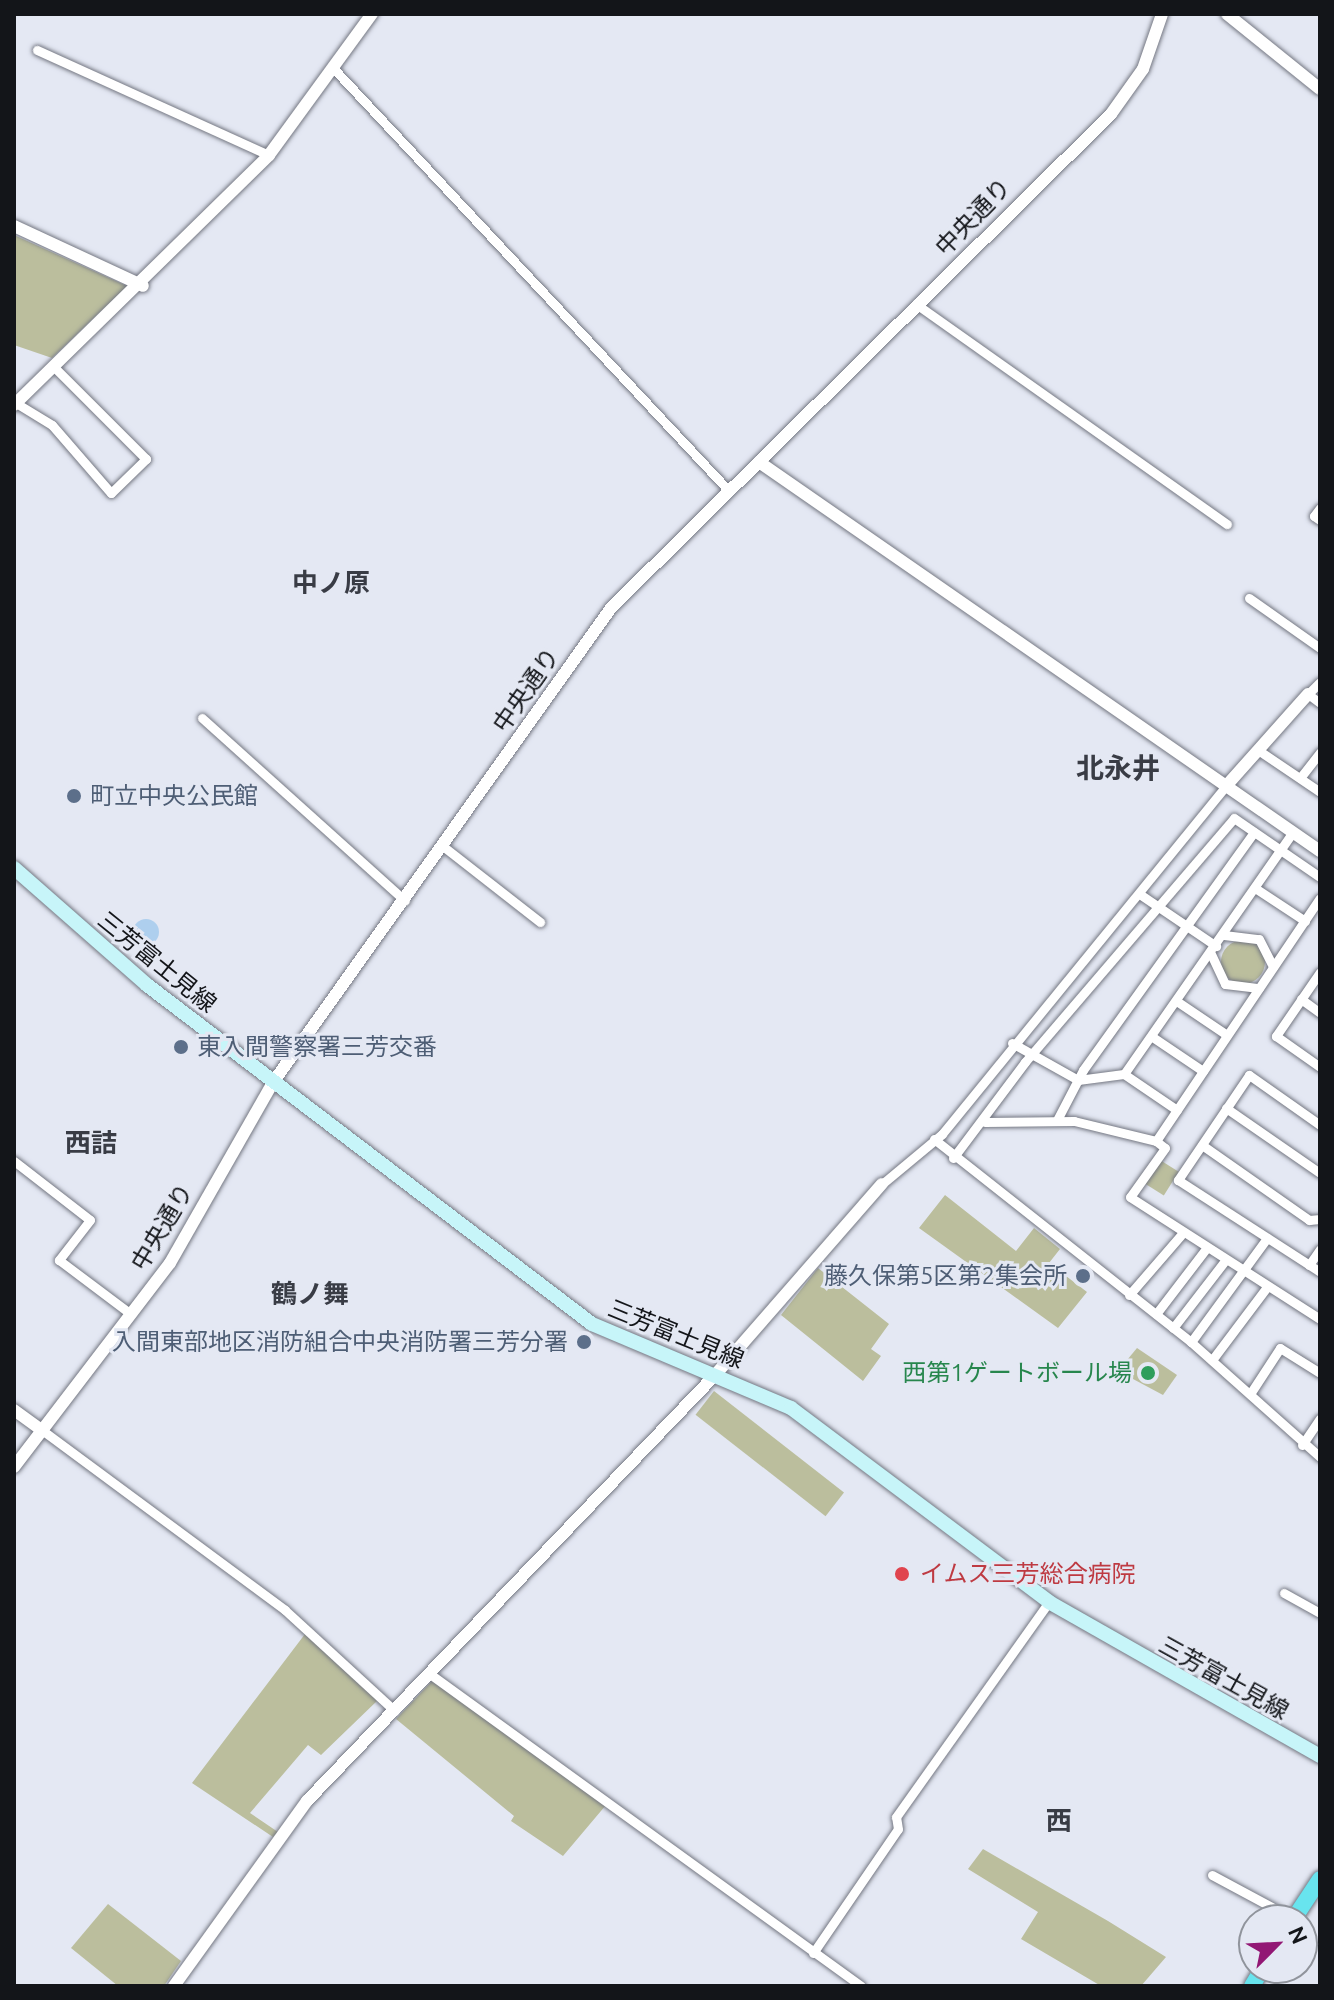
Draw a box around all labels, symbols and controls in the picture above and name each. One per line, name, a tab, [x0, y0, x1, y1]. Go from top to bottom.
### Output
street label: 中央通り	[929, 172, 1017, 262]
district label: 中ノ原	[292, 567, 370, 599]
street label: 中央通り	[487, 642, 565, 738]
district label: 北永井	[1076, 751, 1160, 785]
place label: 町立中央公民館	[90, 782, 258, 810]
marker: 町立中央公民館	[65, 787, 83, 805]
street label: 三芳富士見線	[92, 905, 222, 1019]
place label: 東入間警察署三芳交番	[197, 1033, 437, 1061]
marker: 東入間警察署三芳交番	[172, 1038, 190, 1056]
district label: 西詰	[65, 1127, 117, 1159]
street label: 中央通り	[125, 1178, 199, 1276]
place label: 藤久保第5区第2集会所	[824, 1262, 1067, 1290]
marker: 藤久保第5区第2集会所	[1074, 1267, 1092, 1285]
district label: 鶴ノ舞	[271, 1278, 349, 1310]
street label: 三芳富士見線	[604, 1294, 748, 1374]
place label: 入間東部地区消防組合中央消防署三芳分署	[112, 1328, 568, 1356]
marker: 入間東部地区消防組合中央消防署三芳分署	[575, 1333, 593, 1351]
place label: 西第1ゲートボール場	[902, 1359, 1132, 1387]
marker: 西第1ゲートボール場	[1139, 1364, 1157, 1382]
place label: イムス三芳総合病院	[920, 1560, 1136, 1588]
marker: イムス三芳総合病院	[891, 1563, 913, 1585]
street label: 三芳富士見線	[1154, 1630, 1294, 1726]
district label: 西	[1046, 1805, 1072, 1837]
north arrow	[1238, 1904, 1318, 1984]
text: N	[1284, 1922, 1313, 1947]

